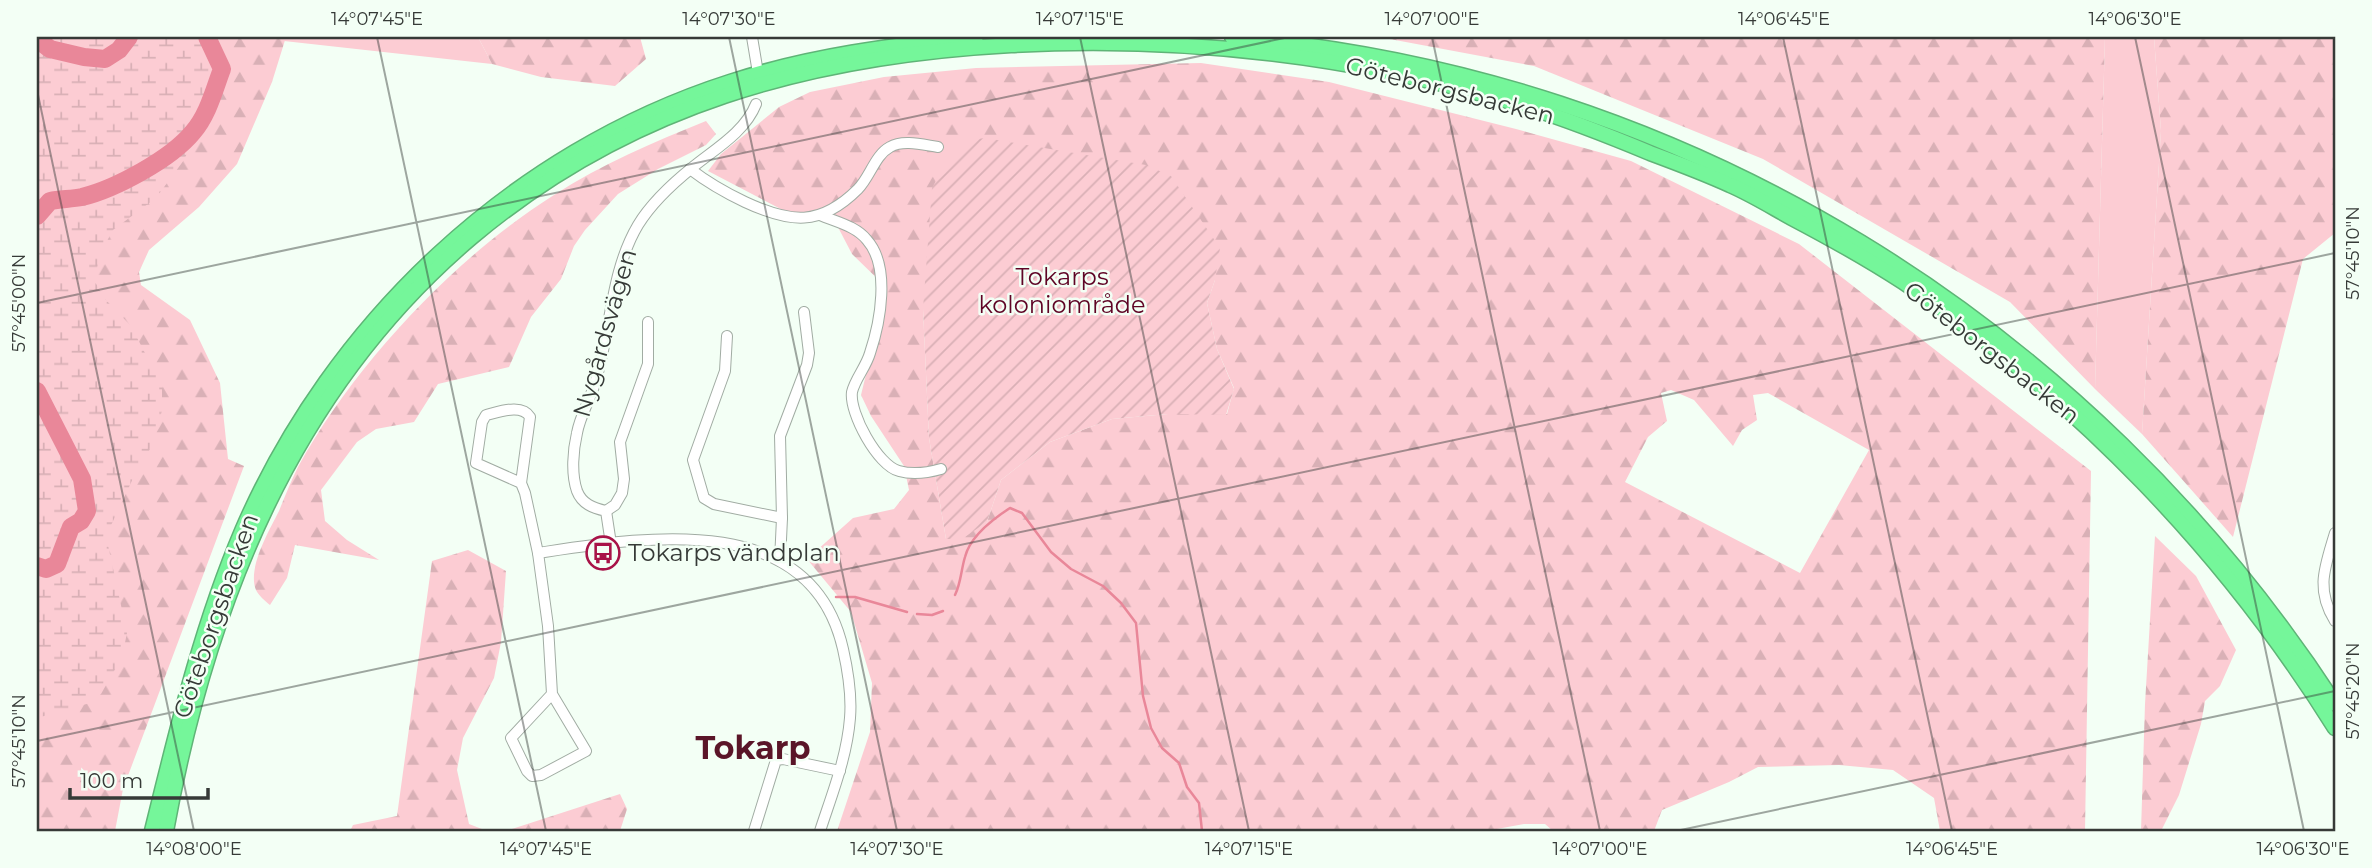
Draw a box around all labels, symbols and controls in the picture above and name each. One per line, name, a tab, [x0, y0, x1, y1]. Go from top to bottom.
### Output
text: 14°07'45"E	[331, 8, 423, 30]
text: 14°07'30"E	[682, 8, 776, 30]
text: 14°07'15"E	[1036, 8, 1124, 30]
text: 14°07'00"E	[1385, 8, 1479, 30]
text: 14°06'45"E	[1738, 8, 1830, 30]
text: 14°06'30"E	[2088, 8, 2182, 30]
street label: Göteborgsbacken	[1343, 51, 1558, 131]
text: 57°45'10"N	[2342, 206, 2364, 300]
street label: Nygårdsvägen	[567, 245, 642, 420]
text: 57°45'00"N	[8, 254, 30, 352]
park label: Tokarps koloniområde	[978, 262, 1146, 319]
street label: Göteborgsbacken	[1899, 275, 2086, 430]
street label: Göteborgsbacken	[167, 510, 264, 722]
bus stop icon: Tokarps vändplan	[584, 534, 622, 572]
place label: Tokarps vändplan	[628, 538, 840, 567]
text: 57°45'20"N	[2342, 642, 2364, 740]
text: 57°45'10"N	[8, 694, 30, 788]
district label: Tokarp	[695, 728, 811, 767]
scale bar	[70, 756, 208, 800]
text: 100 m	[80, 768, 143, 793]
text: 14°08'00"E	[146, 838, 242, 860]
text: 14°07'45"E	[500, 838, 592, 860]
text: 14°07'30"E	[850, 838, 944, 860]
text: 14°07'15"E	[1205, 838, 1293, 860]
text: 14°07'00"E	[1553, 838, 1647, 860]
text: 14°06'45"E	[1906, 838, 1998, 860]
text: 14°06'30"E	[2256, 838, 2350, 860]

